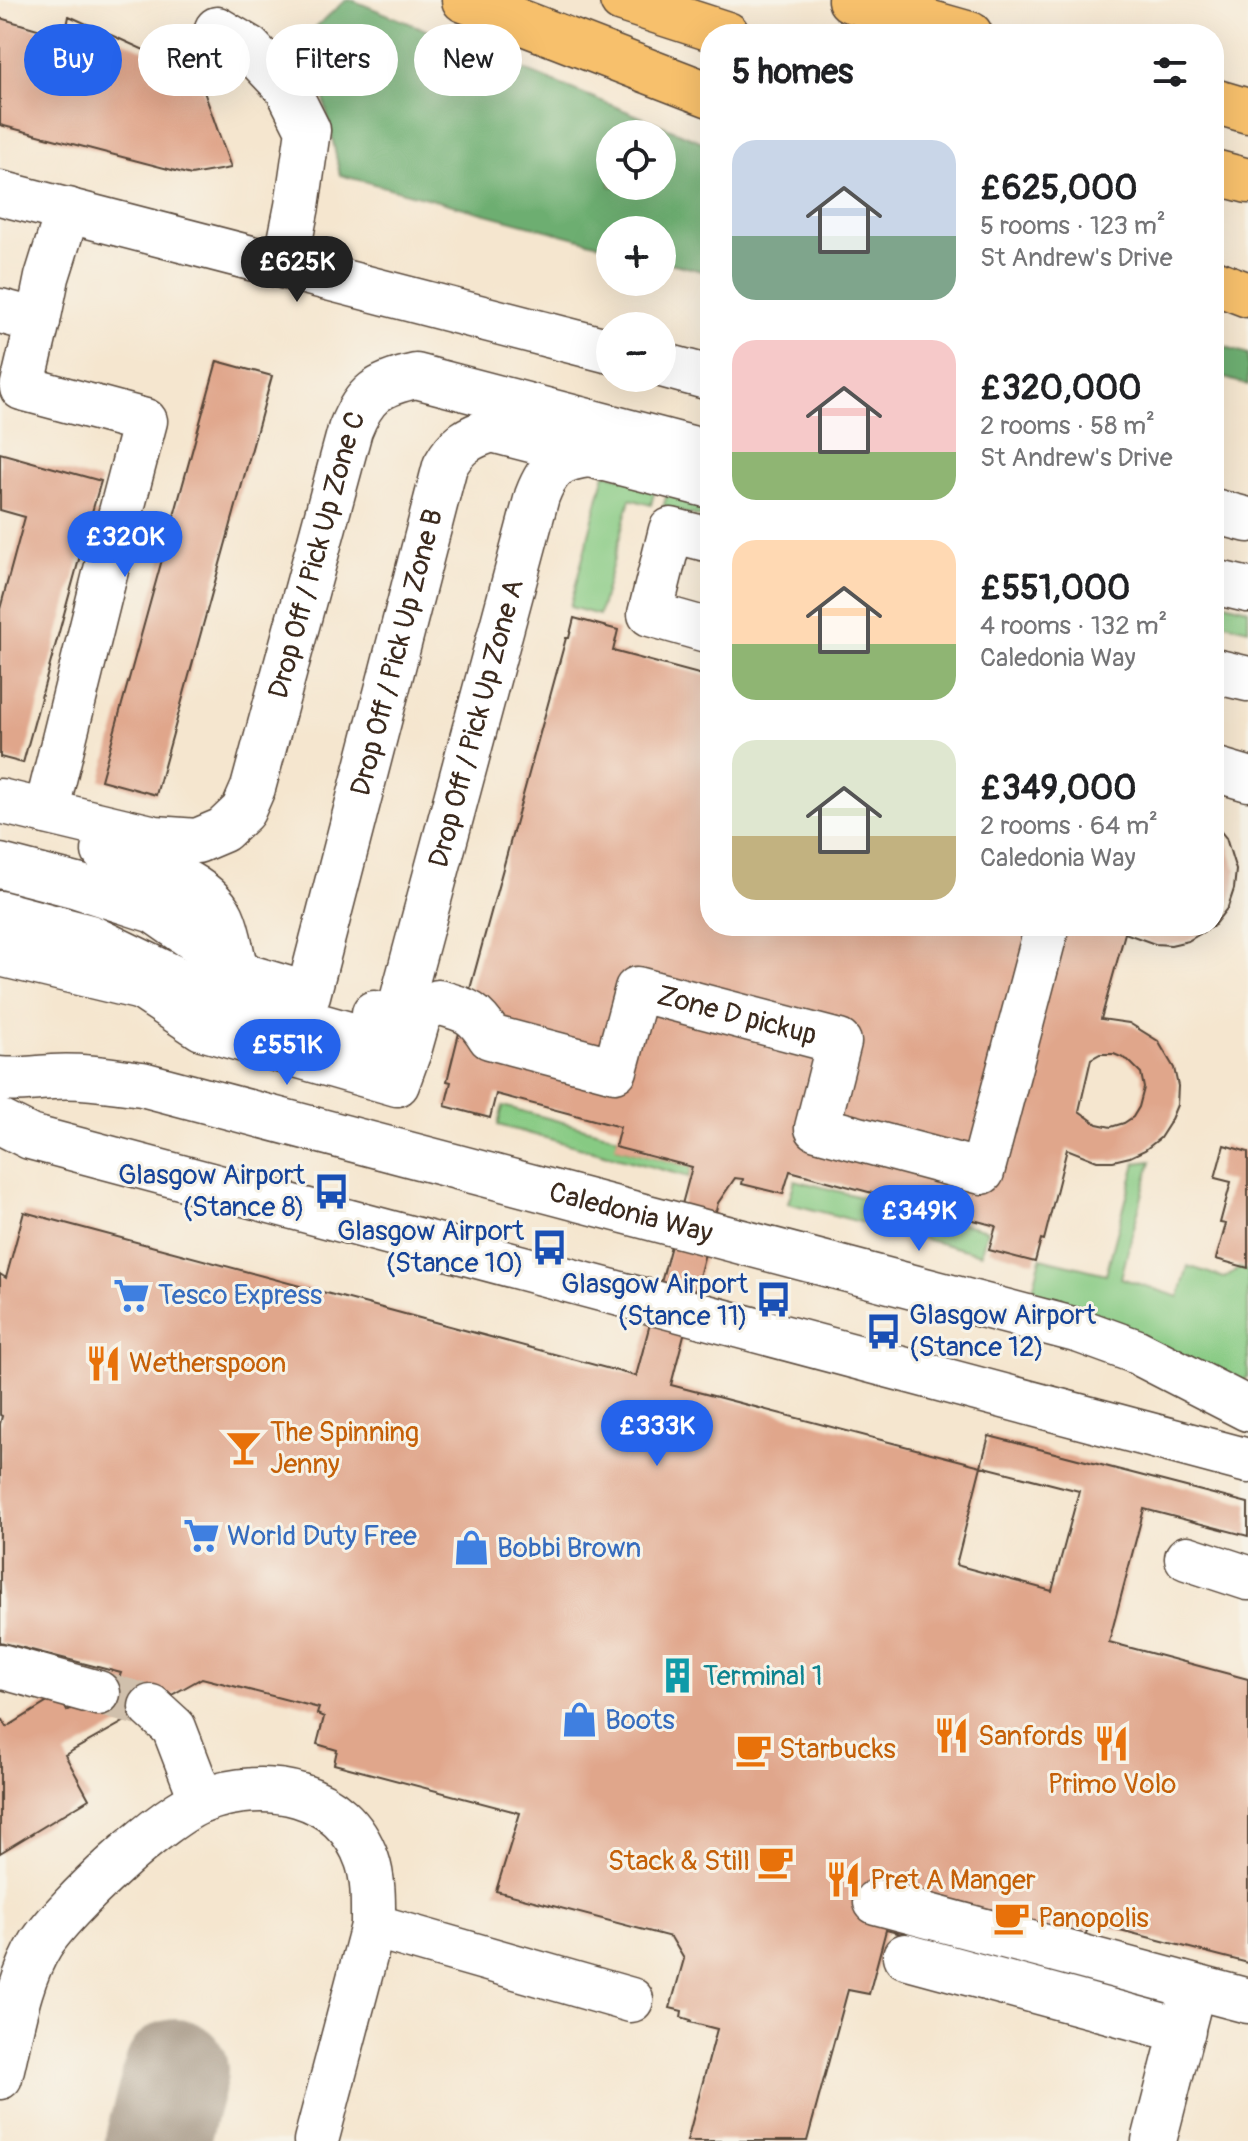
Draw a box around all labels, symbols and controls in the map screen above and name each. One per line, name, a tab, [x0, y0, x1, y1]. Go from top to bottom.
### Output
chip: Buy	[24, 24, 122, 96]
chip: Rent	[138, 24, 250, 96]
chip: Filters	[266, 24, 398, 96]
chip: New	[414, 24, 522, 96]
icon: filters	[1148, 50, 1192, 94]
text: 5 homes	[732, 51, 853, 94]
map controls	[596, 120, 676, 392]
button: locate	[596, 120, 676, 200]
text: £625,000	[980, 167, 1137, 210]
icon: home	[796, 172, 892, 268]
text: 5 rooms · 123 m²	[980, 210, 1166, 242]
button: +	[596, 216, 676, 296]
pin: £625K	[241, 236, 353, 304]
text: St Andrew's Drive	[980, 242, 1173, 274]
text: £625K	[259, 246, 335, 278]
button: −	[596, 312, 676, 392]
text: £320,000	[980, 367, 1141, 410]
icon: home	[796, 372, 892, 468]
street label: Drop Off / Pick Up Zone C	[261, 405, 373, 702]
text: 2 rooms · 58 m²	[980, 410, 1155, 442]
text: St Andrew's Drive	[980, 442, 1173, 474]
street label: Drop Off / Pick Up Zone B	[343, 505, 451, 799]
pin: £320K	[69, 511, 181, 579]
text: £320K	[85, 521, 165, 553]
text: £551,000	[980, 567, 1130, 610]
icon: home	[796, 572, 892, 668]
street label: Drop Off / Pick Up Zone A	[421, 575, 531, 871]
text: 4 rooms · 132 m²	[980, 610, 1168, 642]
text: Caledonia Way	[980, 642, 1136, 674]
text: £349,000	[980, 767, 1136, 810]
icon: home	[796, 772, 892, 868]
text: 2 rooms · 64 m²	[980, 810, 1158, 842]
text: Caledonia Way	[980, 842, 1136, 874]
street label: Zone D pickup	[653, 978, 821, 1053]
pin: £551K	[231, 1019, 343, 1087]
text: £551K	[252, 1029, 322, 1061]
place label: Glasgow Airport (Stance 8)	[118, 1158, 306, 1225]
bus stop icon: Glasgow Airport (Stance 8)	[312, 1172, 350, 1210]
street label: Caledonia Way	[545, 1174, 716, 1251]
pin: £349K	[863, 1185, 975, 1253]
text: £349K	[881, 1195, 957, 1227]
place label: Glasgow Airport (Stance 10)	[337, 1214, 525, 1281]
bus stop icon: Glasgow Airport (Stance 10)	[531, 1228, 569, 1266]
place label: Glasgow Airport (Stance 11)	[561, 1267, 749, 1334]
supermarket icon: Tesco Express	[113, 1276, 151, 1314]
place label: Tesco Express	[158, 1278, 323, 1313]
bus stop icon: Glasgow Airport (Stance 11)	[755, 1281, 793, 1319]
place label: Glasgow Airport (Stance 12)	[909, 1298, 1097, 1365]
bus stop icon: Glasgow Airport (Stance 12)	[864, 1312, 902, 1350]
restaurant icon: Wetherspoon	[84, 1344, 122, 1382]
place label: Wetherspoon	[129, 1346, 286, 1381]
pin: £333K	[601, 1400, 713, 1468]
text: £333K	[619, 1410, 695, 1442]
place label: The Spinning Jenny	[270, 1415, 419, 1482]
bar icon: The Spinning Jenny	[225, 1429, 263, 1467]
supermarket icon: World Duty Free	[182, 1517, 220, 1555]
place label: World Duty Free	[227, 1519, 417, 1554]
shop icon: Bobbi Brown	[452, 1529, 490, 1567]
place label: Bobbi Brown	[497, 1531, 641, 1566]
building icon: Terminal 1	[658, 1657, 696, 1695]
place label: Terminal 1	[703, 1659, 823, 1694]
shop icon: Boots	[560, 1701, 598, 1739]
place label: Boots	[605, 1703, 675, 1738]
restaurant icon: Sanfords	[933, 1717, 971, 1755]
place label: Sanfords	[978, 1719, 1083, 1754]
restaurant icon: Primo Volo	[1093, 1725, 1131, 1763]
cafe icon: Starbucks	[734, 1730, 772, 1768]
place label: Starbucks	[779, 1732, 896, 1767]
place label: Primo Volo	[1048, 1767, 1176, 1802]
cafe icon: Stack & Still	[757, 1842, 795, 1880]
place label: Stack & Still	[608, 1844, 750, 1879]
restaurant icon: Pret A Manger	[825, 1861, 863, 1899]
place label: Pret A Manger	[870, 1863, 1036, 1898]
cafe icon: Panopolis	[993, 1899, 1031, 1937]
place label: Panopolis	[1038, 1901, 1149, 1936]

